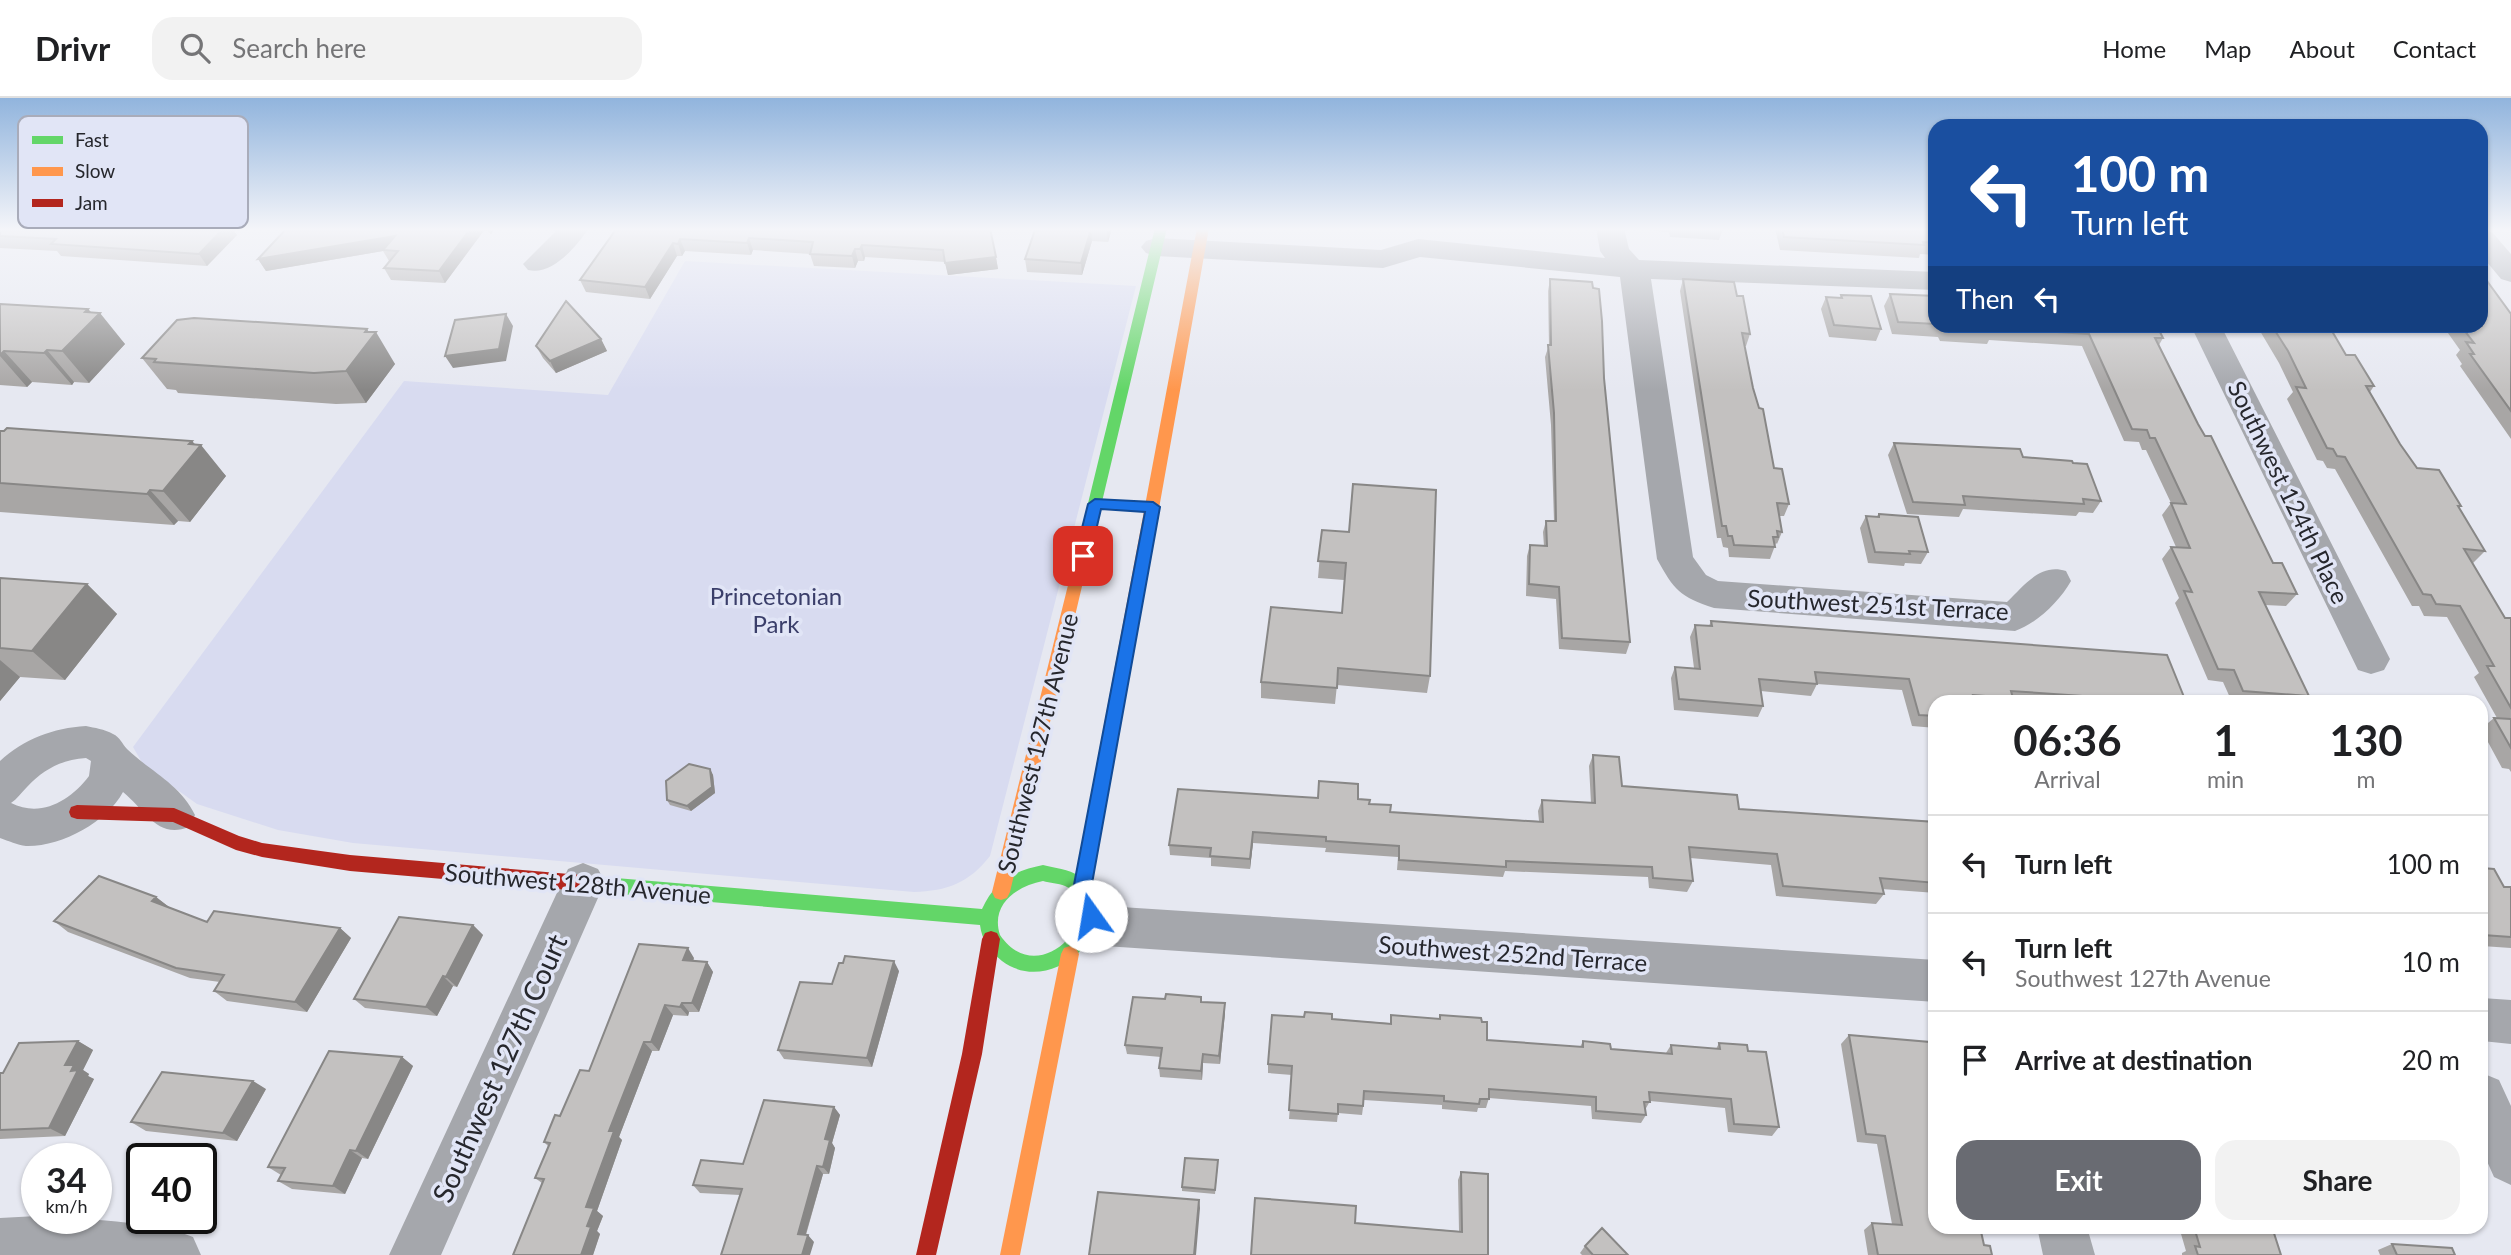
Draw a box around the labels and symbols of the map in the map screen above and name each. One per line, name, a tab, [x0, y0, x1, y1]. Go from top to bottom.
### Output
legend	[18, 116, 248, 228]
text: Fast	[75, 128, 109, 151]
text: Slow	[75, 159, 115, 182]
text: Jam	[75, 191, 108, 214]
street label: Southwest 124th Place	[2222, 376, 2356, 608]
pin	[1053, 526, 1113, 586]
park label: Princetonian Park	[710, 581, 842, 638]
street label: Southwest 251st Terrace	[1747, 583, 2009, 625]
street label: Southwest 127th Avenue	[991, 610, 1083, 876]
street label: Southwest 128th Avenue	[444, 857, 712, 909]
position arrow	[1054, 879, 1128, 953]
street label: Southwest 127th Court	[425, 929, 573, 1207]
street label: Southwest 252nd Terrace	[1378, 929, 1648, 977]
speed limit sign: 40	[126, 1143, 217, 1234]

